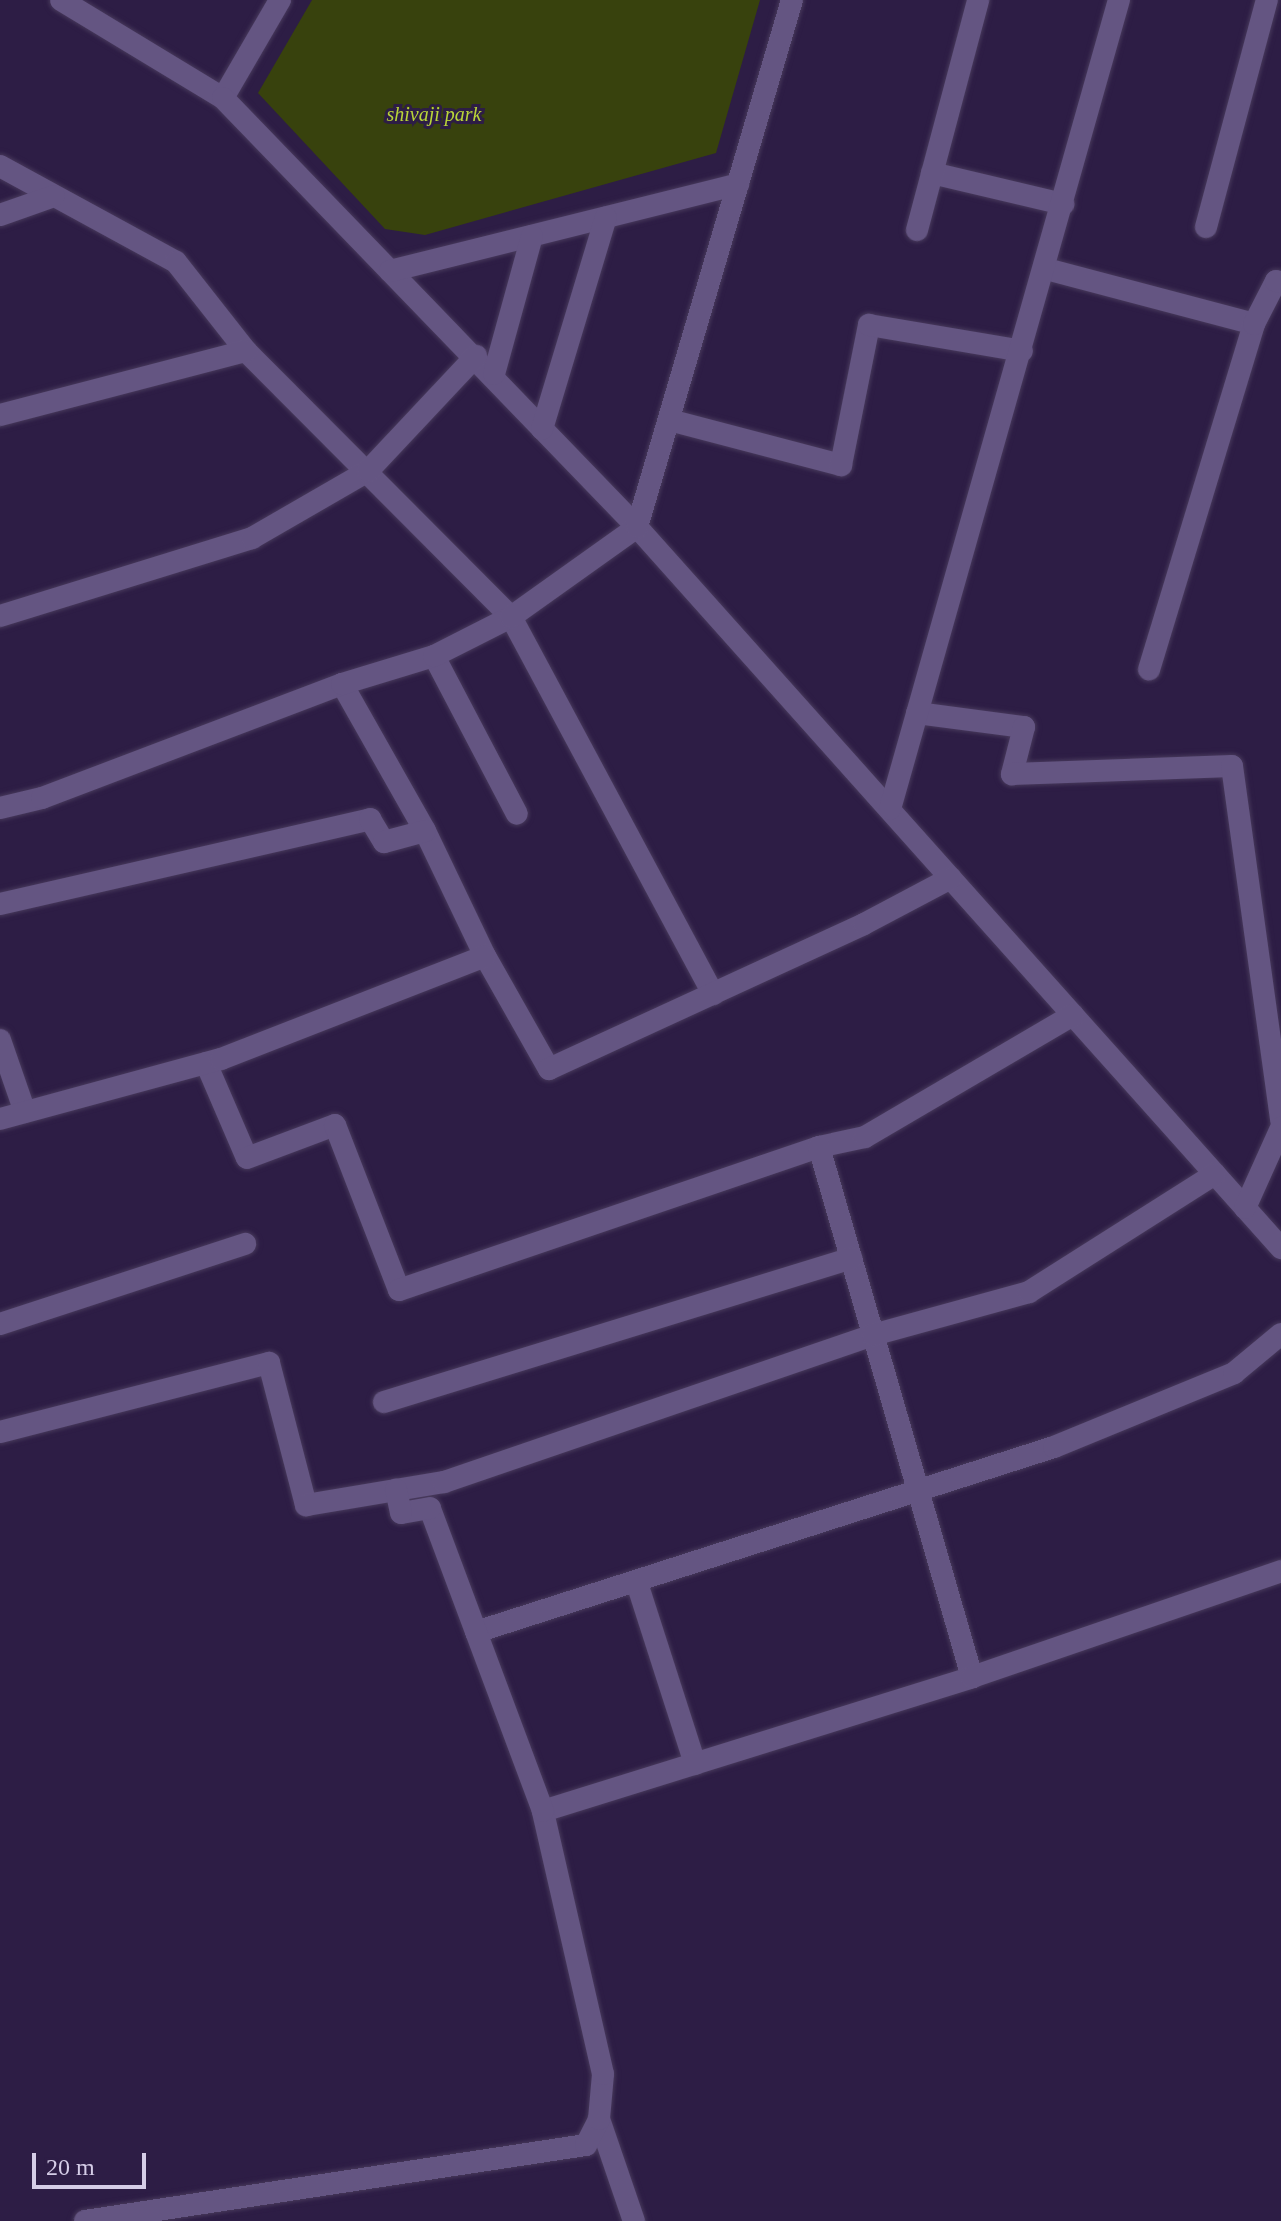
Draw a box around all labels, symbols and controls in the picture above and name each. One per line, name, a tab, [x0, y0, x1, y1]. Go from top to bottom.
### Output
park label: shivaji park	[387, 102, 481, 126]
scale bar	[36, 2137, 150, 2187]
text: 20 m	[46, 2154, 95, 2180]

